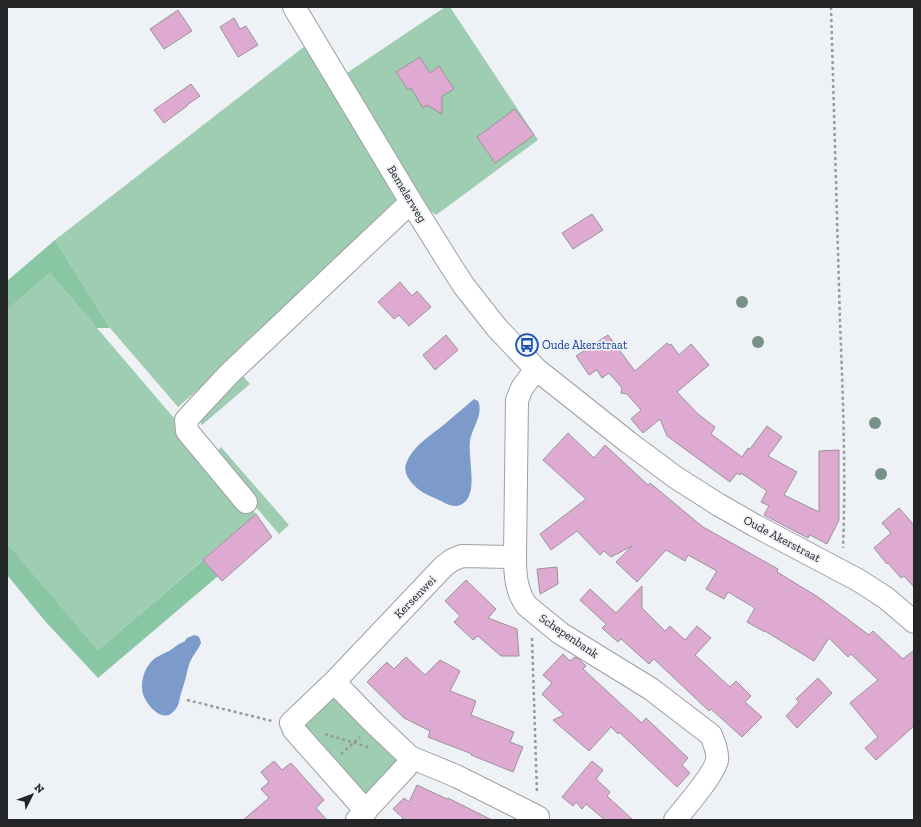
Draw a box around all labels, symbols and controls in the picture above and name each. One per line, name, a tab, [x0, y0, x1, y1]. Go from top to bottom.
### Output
street label: Bemelerweg	[385, 163, 430, 225]
bus stop icon: Oude Akerstraat	[514, 332, 540, 358]
place label: Oude Akerstraat	[542, 338, 628, 352]
street label: Oude Akerstraat	[741, 513, 823, 565]
street label: Kersenwei	[391, 572, 439, 621]
street label: Schepenbank	[537, 611, 602, 661]
north arrow	[12, 775, 52, 815]
text: N	[31, 781, 47, 797]

